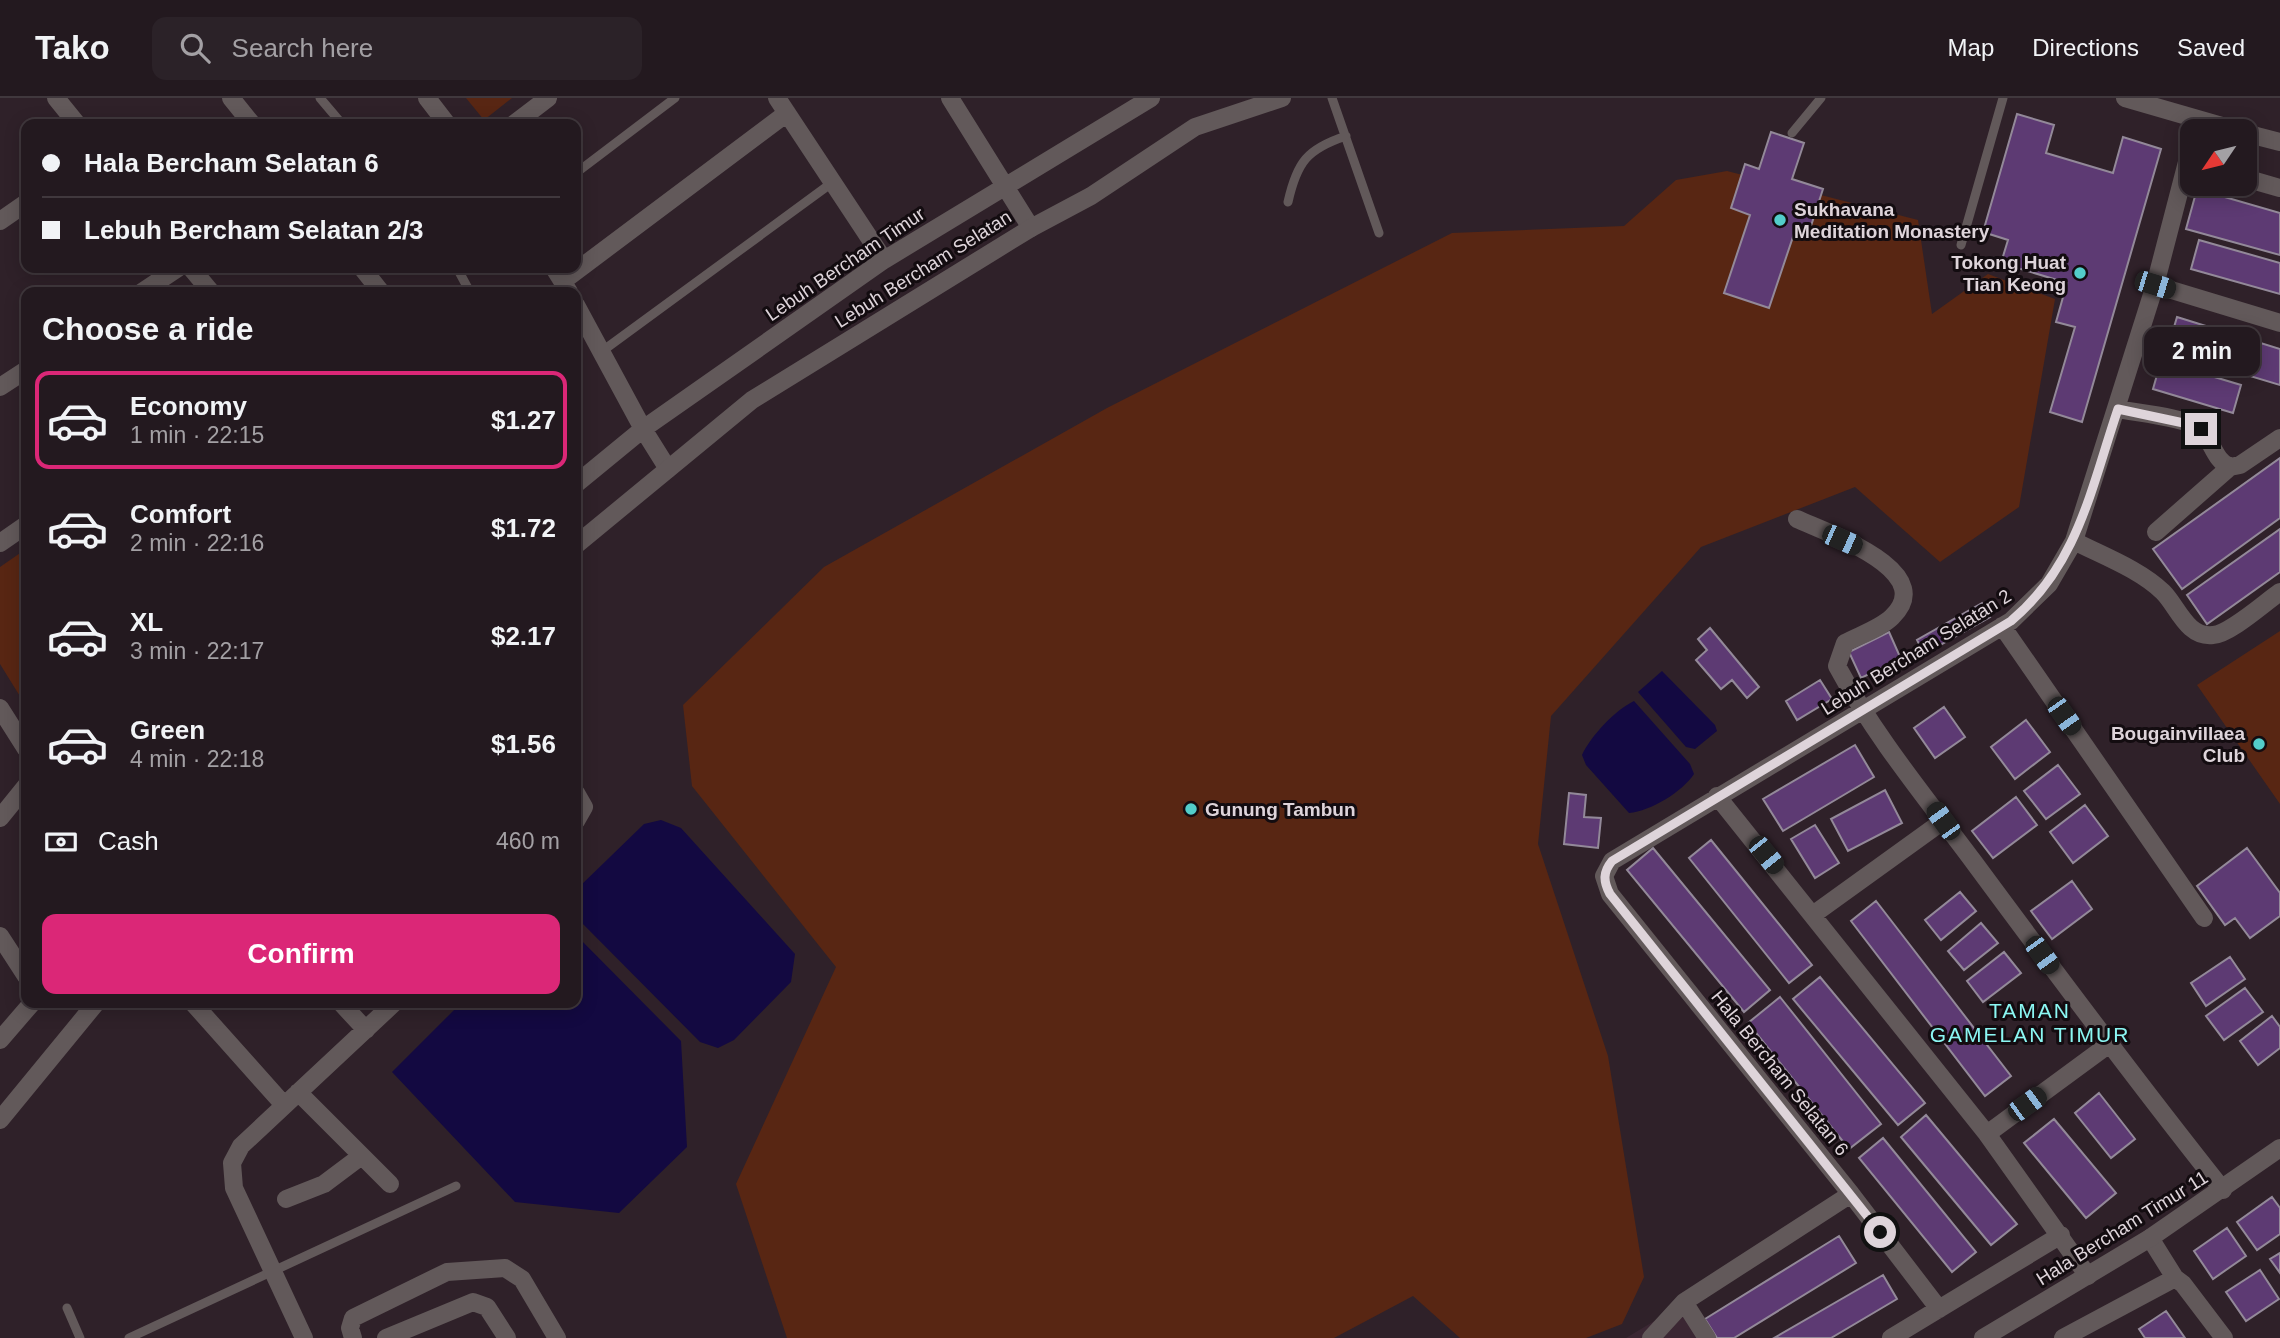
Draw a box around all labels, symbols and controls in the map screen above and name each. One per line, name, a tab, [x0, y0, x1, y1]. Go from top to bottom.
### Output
search box	[152, 17, 642, 80]
text: Tako	[35, 29, 110, 66]
icon: search	[176, 29, 214, 67]
text: Search here	[232, 33, 373, 63]
text: Map	[1948, 34, 1994, 61]
text: Directions	[2032, 34, 2139, 61]
text: Saved	[2177, 34, 2245, 61]
north arrow	[2180, 119, 2258, 196]
map controls	[2180, 119, 2257, 196]
text: Hala Bercham Selatan 6	[84, 148, 379, 178]
place label: Sukhavana Meditation Monastery	[1794, 199, 1990, 242]
street label: Lebuh Bercham Timur	[762, 203, 929, 325]
street label: Lebuh Bercham Selatan	[831, 206, 1015, 332]
marker: Sukhavana Meditation Monastery	[1772, 212, 1788, 228]
text: Lebuh Bercham Selatan 2/3	[84, 215, 424, 245]
place label: Tokong Huat Tian Keong	[1951, 252, 2067, 295]
marker: Tokong Huat Tian Keong	[2072, 265, 2088, 281]
car	[2132, 269, 2179, 301]
text: Choose a ride	[42, 311, 254, 347]
callout: 2 min	[2143, 328, 2259, 376]
text: 2 min	[2172, 338, 2232, 364]
icon: car	[46, 389, 109, 452]
text: Economy	[130, 391, 247, 421]
text: $1.27	[491, 405, 556, 435]
route end	[2185, 413, 2217, 445]
text: 1 min · 22:15	[130, 422, 264, 448]
icon: car	[46, 497, 109, 560]
text: Comfort	[130, 499, 231, 529]
text: $1.72	[491, 513, 556, 543]
car	[1819, 522, 1866, 558]
text: 2 min · 22:16	[130, 530, 264, 556]
street label: Lebuh Bercham Selatan 2	[1817, 585, 2015, 719]
icon: car	[46, 605, 109, 668]
text: XL	[130, 607, 163, 637]
text: $2.17	[491, 621, 556, 651]
text: 3 min · 22:17	[130, 638, 264, 664]
car	[2044, 693, 2085, 739]
icon: car	[46, 713, 109, 776]
text: Green	[130, 715, 205, 745]
place label: Bougainvillaea Club	[2111, 723, 2245, 766]
text: $1.56	[491, 729, 556, 759]
marker: Bougainvillaea Club	[2251, 736, 2267, 752]
text: 4 min · 22:18	[130, 746, 264, 772]
car	[1923, 798, 1964, 844]
place label: Gunung Tambun	[1205, 799, 1356, 820]
marker: Gunung Tambun	[1183, 801, 1199, 817]
icon: cash	[42, 823, 80, 861]
text: Cash	[98, 826, 159, 856]
text: 460 m	[496, 828, 560, 854]
car	[1745, 832, 1788, 878]
button: Confirm	[42, 914, 560, 994]
car	[2022, 932, 2063, 978]
street label: Hala Bercham Selatan 6	[1707, 986, 1853, 1160]
district label: TAMAN GAMELAN TIMUR	[1930, 999, 2130, 1046]
car	[2004, 1083, 2051, 1125]
street label: Hala Bercham Timur 11	[2032, 1167, 2212, 1289]
route start	[1864, 1216, 1896, 1248]

